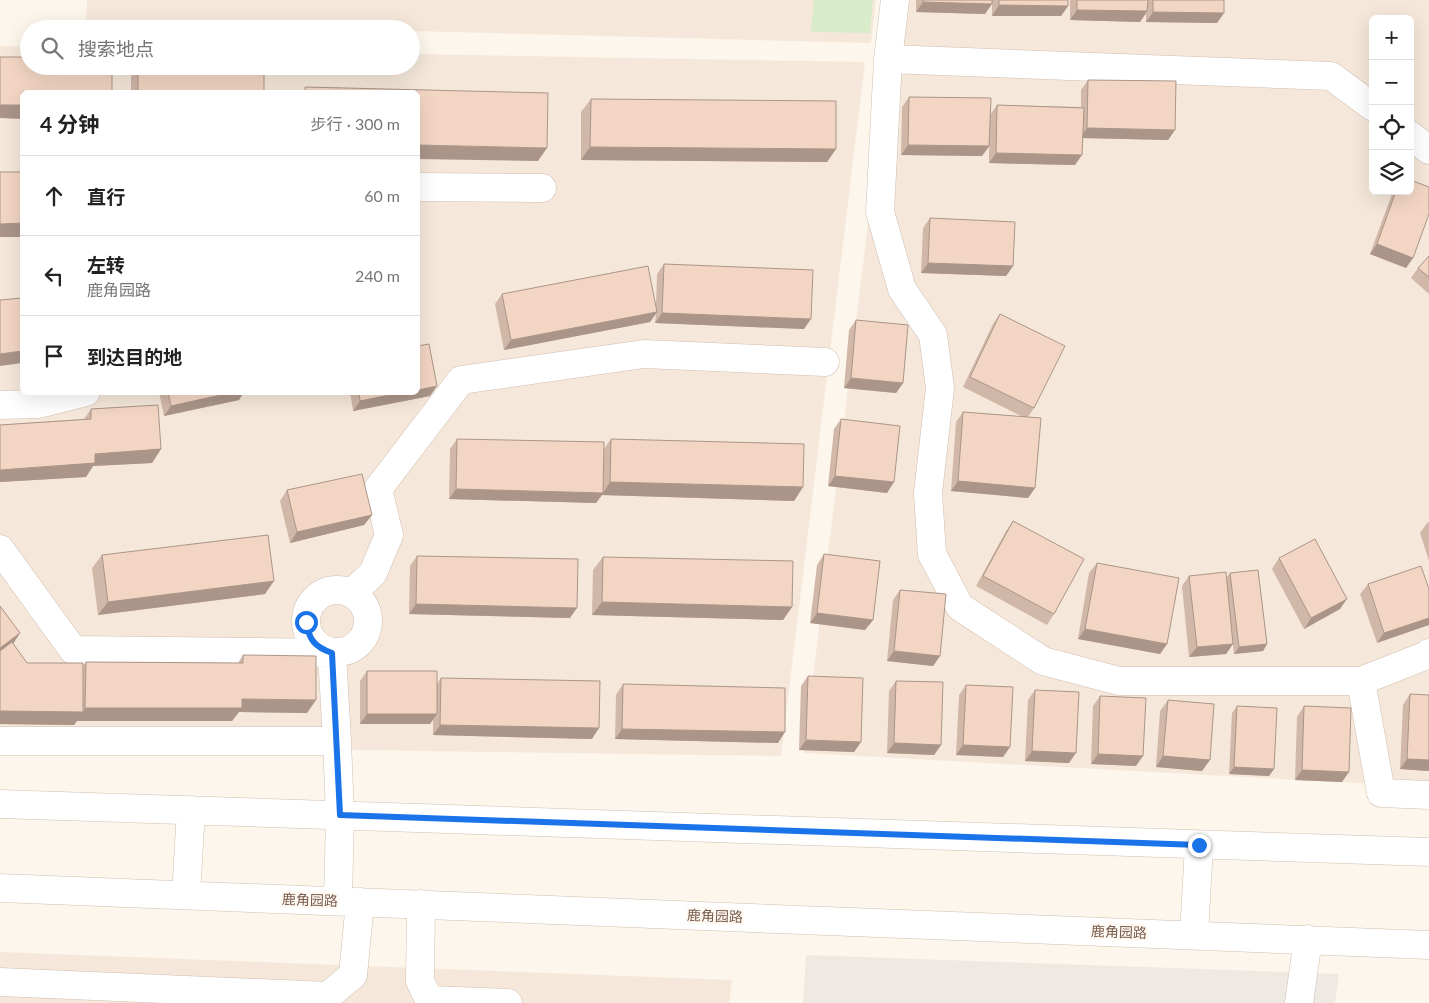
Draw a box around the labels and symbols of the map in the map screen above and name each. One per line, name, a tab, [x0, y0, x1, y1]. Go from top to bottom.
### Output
route start	[295, 611, 318, 634]
route end	[1188, 834, 1211, 857]
street label: 鹿角园路	[282, 890, 338, 909]
street label: 鹿角园路	[687, 906, 743, 925]
street label: 鹿角园路	[1091, 922, 1147, 941]

